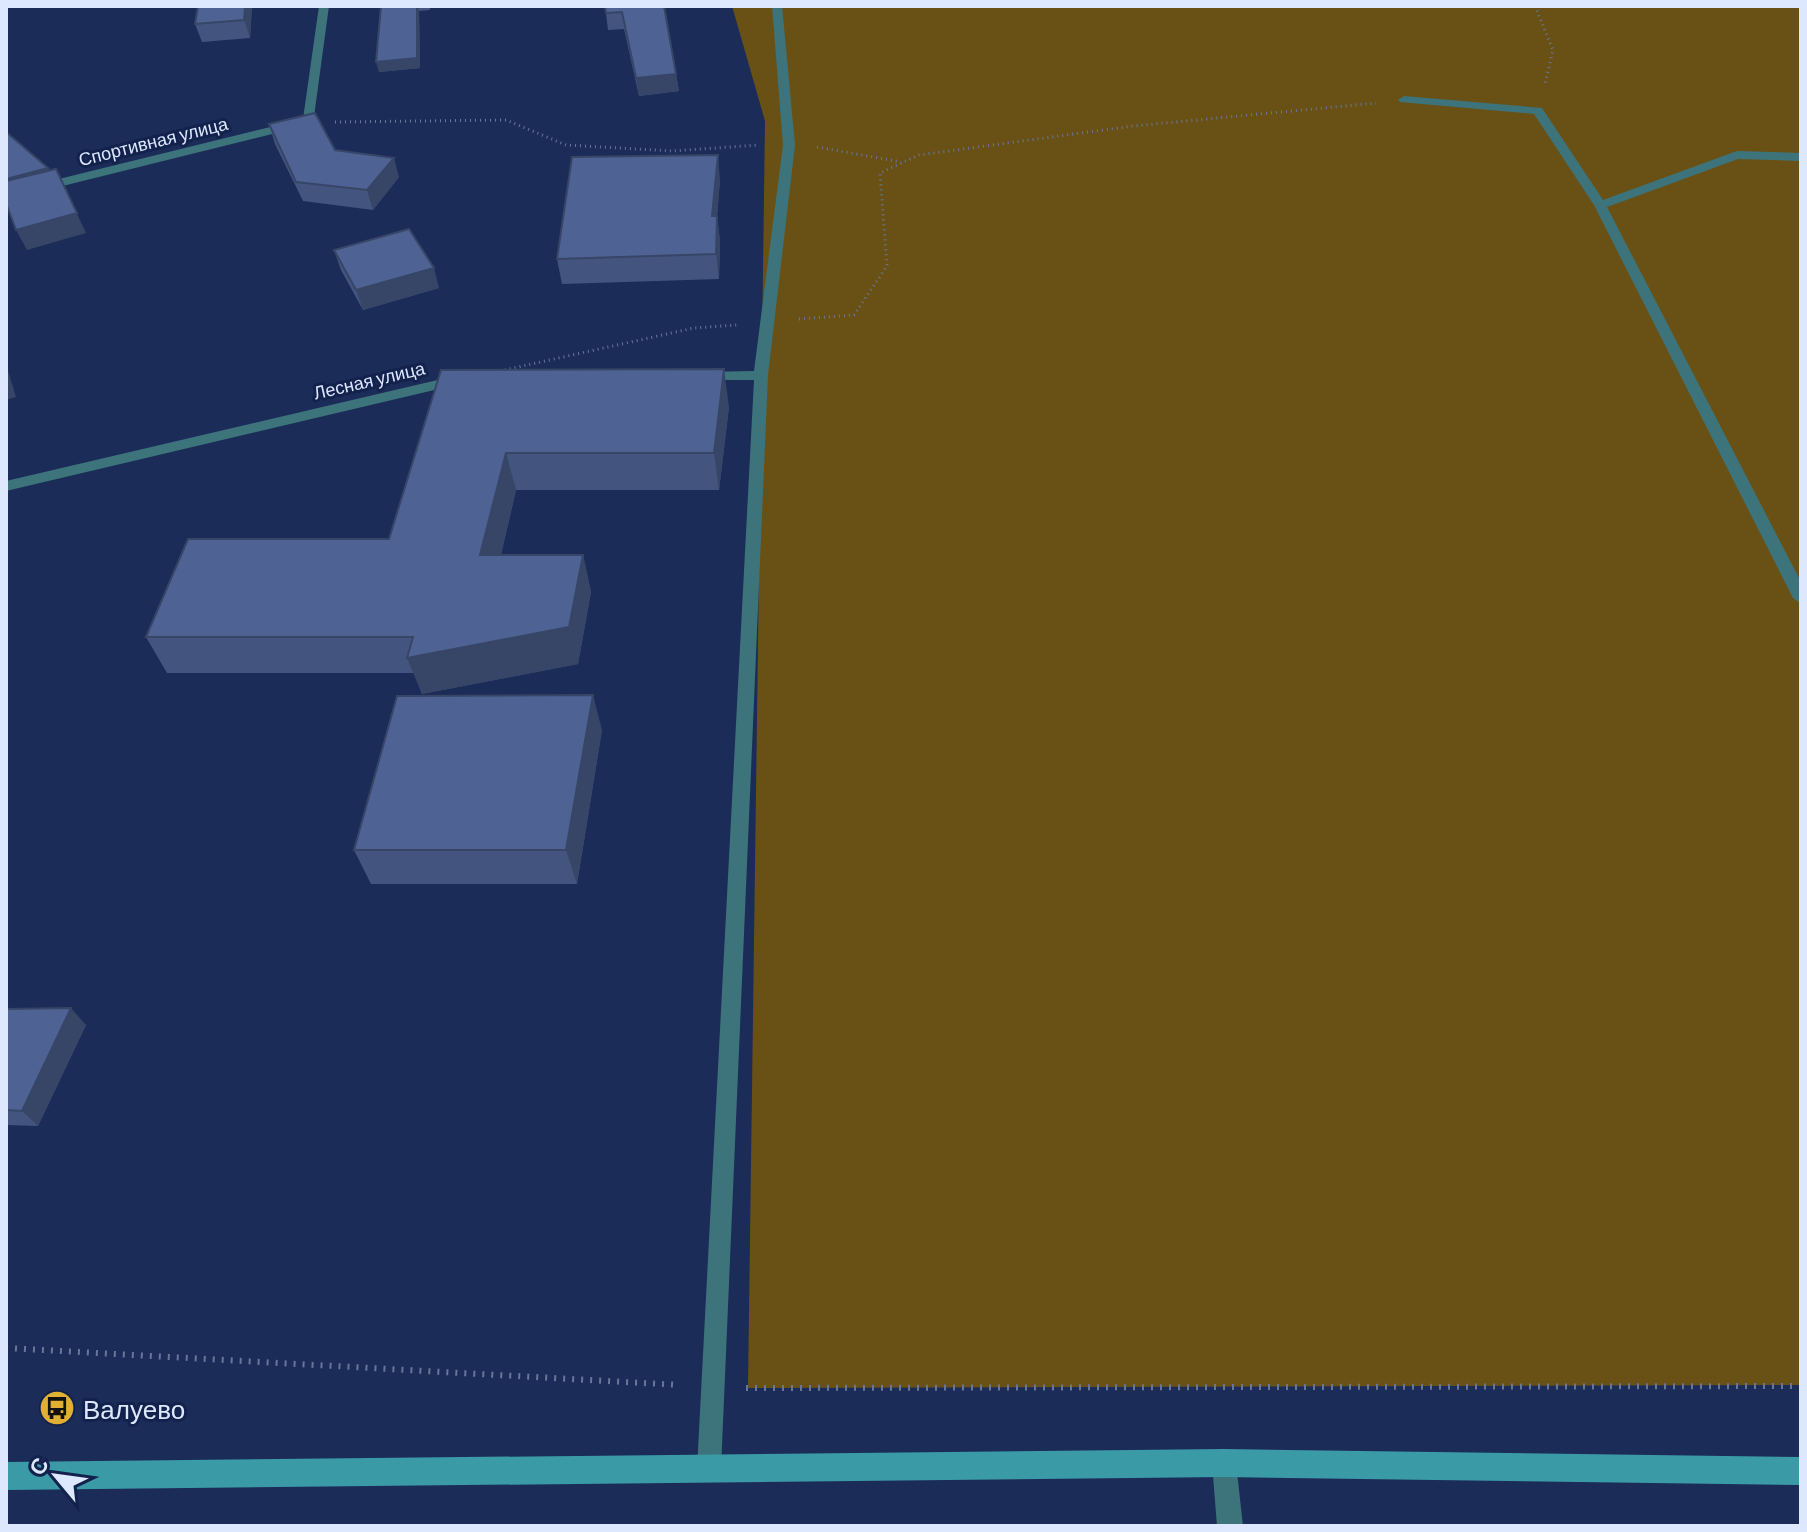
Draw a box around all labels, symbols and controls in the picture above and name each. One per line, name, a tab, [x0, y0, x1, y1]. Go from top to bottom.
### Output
street label: Спортивная улица	[76, 112, 231, 170]
street label: Лесная улица	[311, 356, 428, 403]
bus stop icon: Валуево	[38, 1389, 76, 1427]
place label: Валуево	[83, 1393, 185, 1424]
north arrow	[16, 1436, 96, 1516]
text: С	[22, 1452, 53, 1479]

